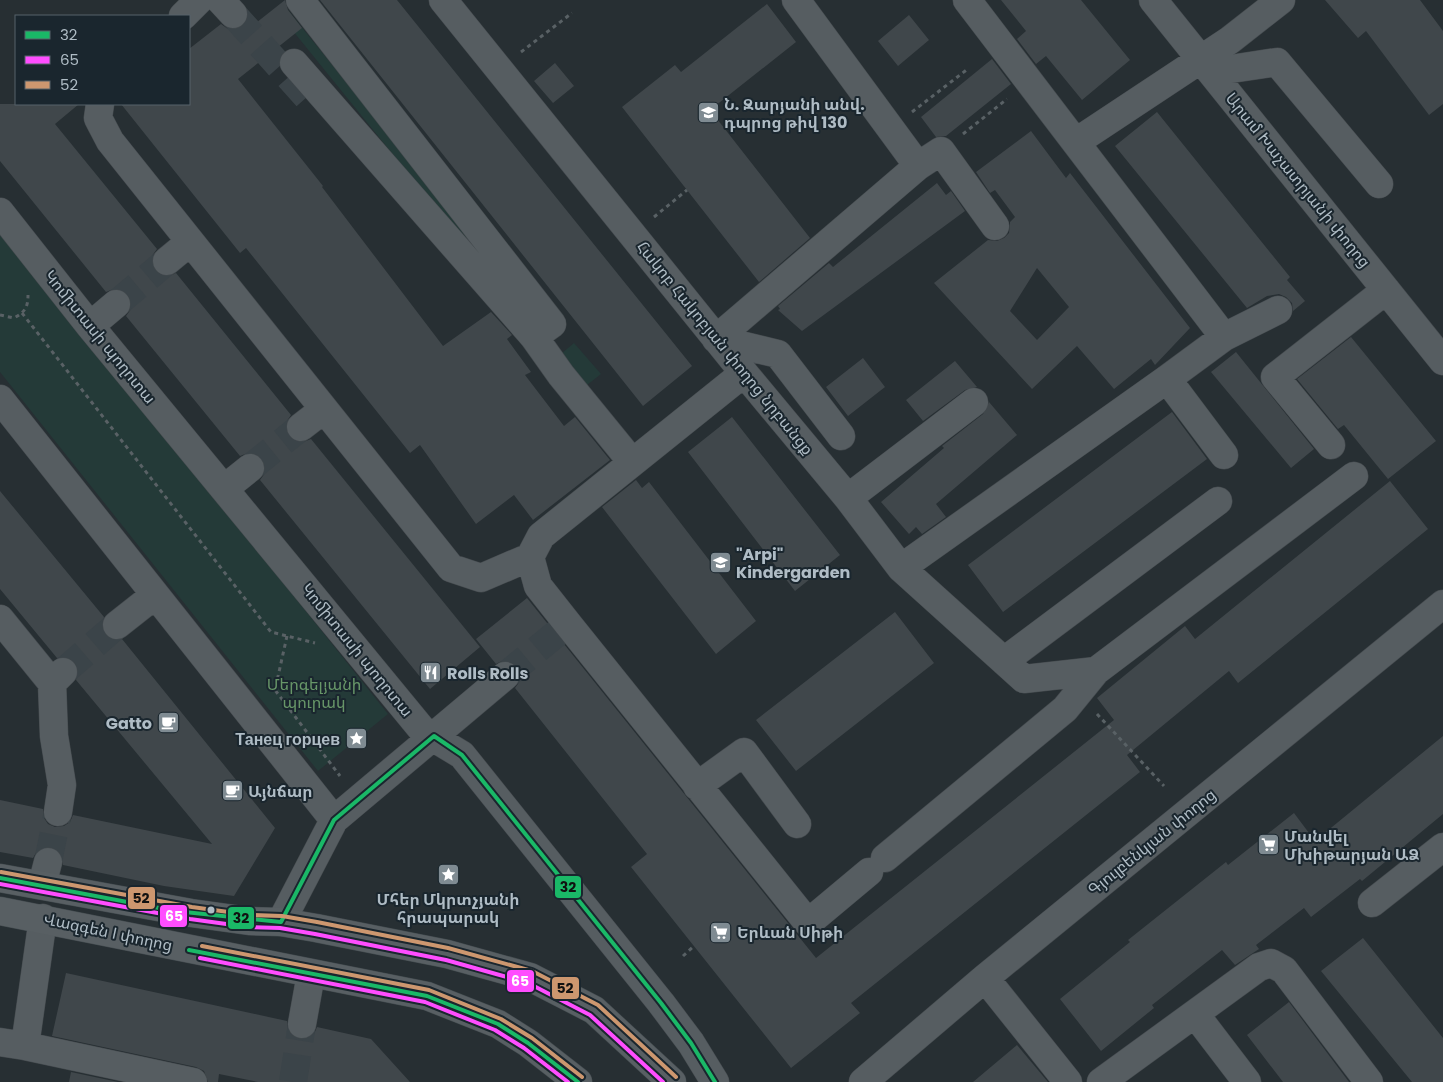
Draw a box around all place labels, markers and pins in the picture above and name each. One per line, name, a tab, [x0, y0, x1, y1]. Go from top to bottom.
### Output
place label: Ն. Զարյանի անվ. դպրոց թիվ 130	[724, 93, 865, 134]
school or university icon: Ն. Զարյանի անվ. դպրոց թիվ 130	[696, 101, 720, 125]
place label: "Arpi" Kindergarden	[736, 543, 850, 584]
school or university icon: "Arpi" Kindergarden	[708, 551, 732, 575]
restaurant icon: Rolls Rolls	[419, 661, 443, 685]
place label: Rolls Rolls	[447, 662, 528, 685]
cafe icon: Gatto	[156, 711, 180, 735]
place label: Gatto	[106, 712, 152, 735]
place icon: Танец горцев	[344, 727, 368, 751]
place label: Танец горцев	[235, 728, 340, 751]
cafe icon: Այնճար	[220, 779, 244, 803]
place label: Այնճար	[248, 780, 313, 803]
place label: Մանվել Մխիթարյան ԱՁ	[1284, 825, 1419, 866]
supermarket icon: Մանվել Մխիթարյան ԱՁ	[1256, 833, 1280, 857]
place icon: Մհեր Մկրտչյանի հրապարակ	[436, 863, 460, 887]
place label: Մհեր Մկրտչյանի հրապարակ	[377, 888, 519, 929]
unlabelled marker	[206, 905, 216, 915]
supermarket icon: Երևան Սիթի	[709, 920, 733, 944]
place label: Երևան Սիթի	[737, 921, 843, 944]

